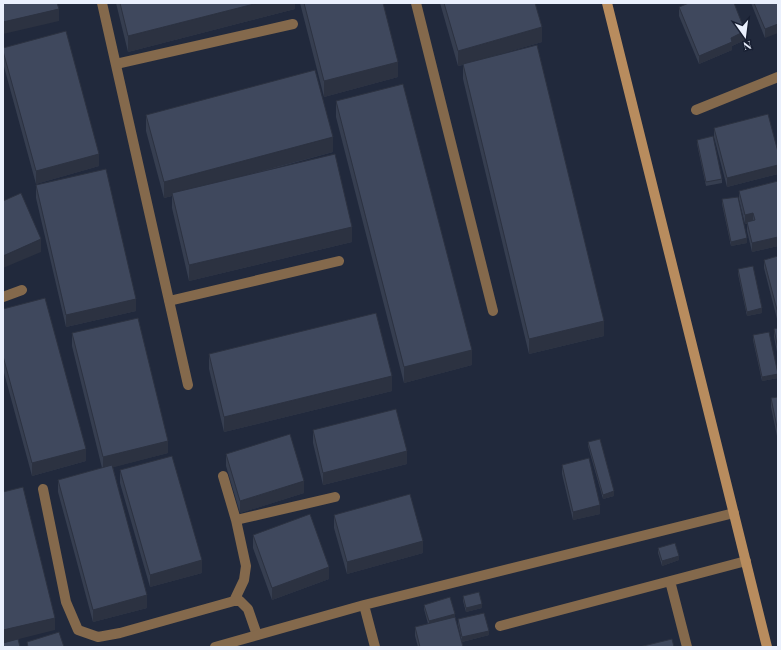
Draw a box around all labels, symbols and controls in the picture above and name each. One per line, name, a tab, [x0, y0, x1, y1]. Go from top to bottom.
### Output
north arrow	[725, 16, 765, 56]
text: N	[742, 38, 753, 54]

